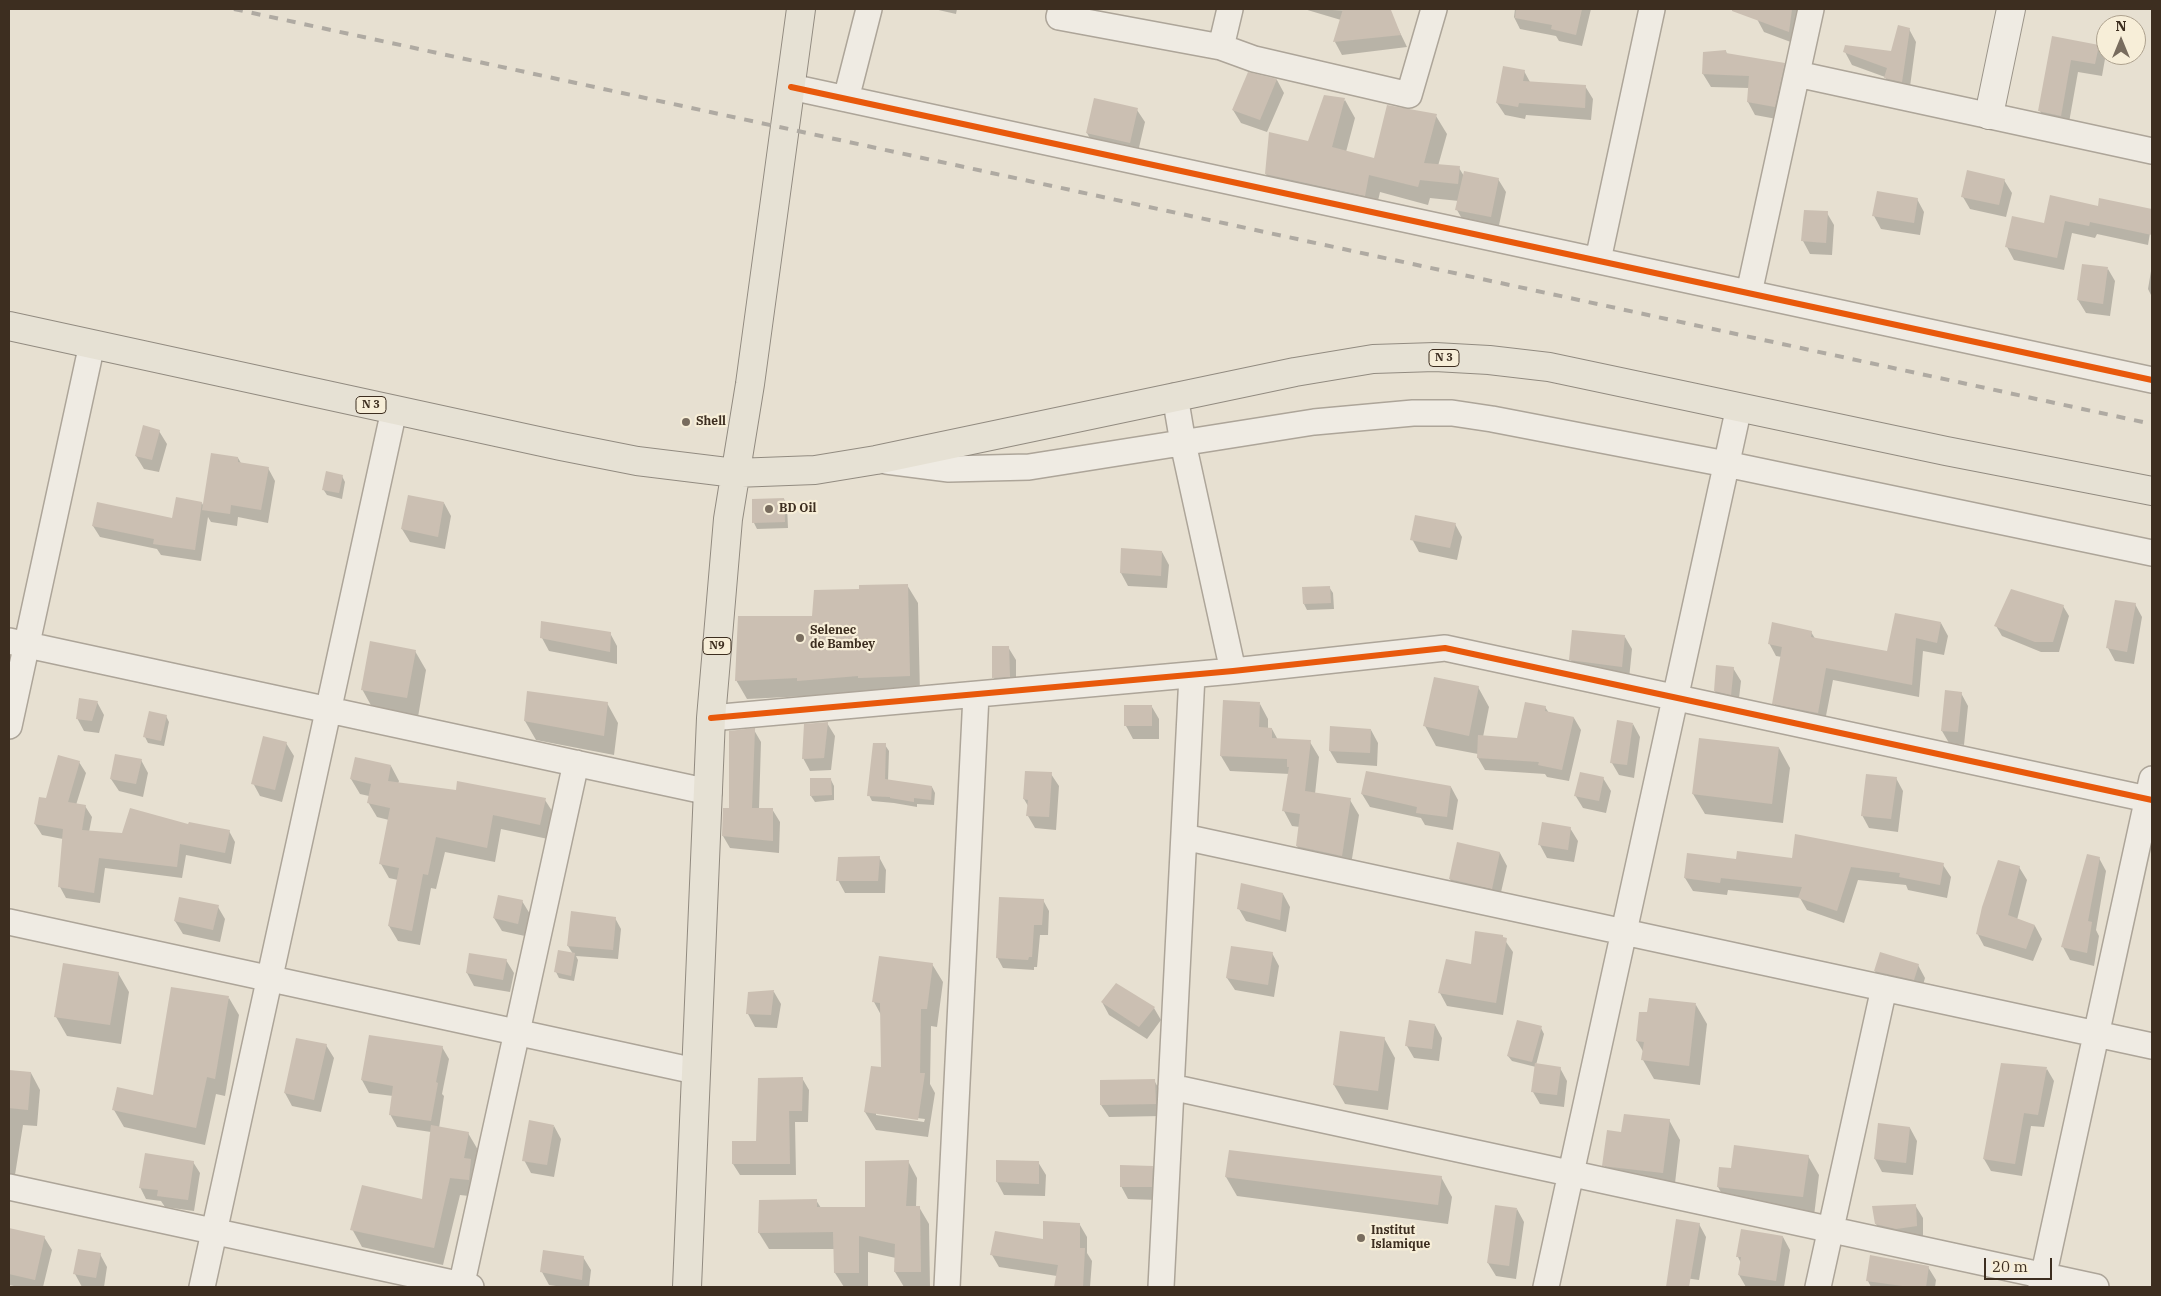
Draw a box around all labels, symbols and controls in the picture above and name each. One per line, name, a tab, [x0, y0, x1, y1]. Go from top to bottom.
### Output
north arrow	[2096, 15, 2146, 65]
text: N	[2115, 17, 2127, 35]
road number: N 3	[1429, 349, 1459, 366]
road number: N 3	[356, 396, 386, 414]
place label: Shell	[696, 415, 726, 429]
marker: Shell	[680, 416, 692, 428]
place label: BD Oil	[779, 502, 816, 516]
marker: BD Oil	[763, 503, 775, 515]
place label: Selenec de Bambey	[810, 624, 875, 652]
marker: Selenec de Bambey	[794, 632, 806, 644]
road number: N9	[703, 637, 731, 654]
place label: Institut Islamique	[1371, 1224, 1430, 1252]
marker: Institut Islamique	[1355, 1232, 1367, 1244]
scale bar	[1986, 1248, 2054, 1280]
text: 20 m	[1992, 1257, 2028, 1276]

